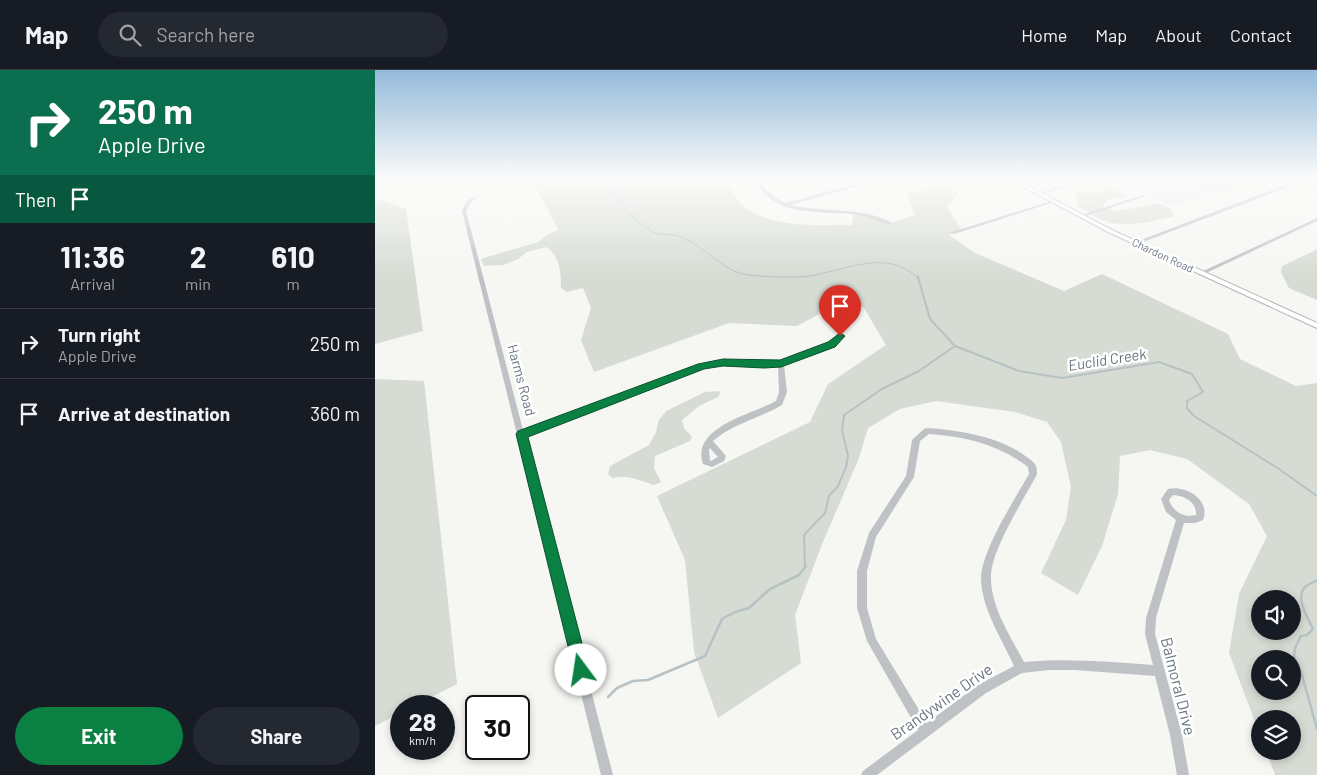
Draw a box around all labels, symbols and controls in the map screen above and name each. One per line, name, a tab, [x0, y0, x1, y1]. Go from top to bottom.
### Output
search box	[98, 12, 448, 57]
text: Map	[25, 20, 68, 49]
icon: search	[116, 21, 144, 49]
text: Search here	[156, 23, 255, 46]
text: Home	[1021, 24, 1067, 46]
text: Map	[1095, 24, 1127, 46]
text: About	[1155, 24, 1202, 46]
text: Contact	[1230, 24, 1292, 46]
text: 250 m	[98, 89, 193, 131]
icon: right	[15, 90, 80, 155]
text: Apple Drive	[98, 131, 206, 157]
icon: arrive	[66, 185, 94, 213]
text: Then	[15, 188, 56, 211]
street label: Chardon Road	[1130, 235, 1196, 275]
text: 11:36	[60, 238, 125, 274]
text: 2	[190, 238, 206, 274]
text: 610	[271, 238, 315, 274]
text: Arrival	[70, 274, 115, 293]
text: min	[185, 274, 211, 293]
text: m	[286, 274, 300, 293]
pin	[819, 285, 861, 336]
icon: arrive	[826, 292, 854, 320]
text: Turn right	[58, 323, 140, 346]
icon: right	[15, 330, 43, 358]
text: 250 m	[310, 332, 360, 355]
street label: Harms Road	[504, 342, 540, 418]
water label: Euclid Creek	[1067, 344, 1148, 374]
text: Apple Drive	[58, 346, 136, 365]
icon: arrive	[15, 400, 43, 428]
text: Arrive at destination	[58, 402, 230, 425]
text: 360 m	[310, 402, 360, 425]
map controls	[1251, 590, 1301, 760]
button: sound	[1251, 590, 1301, 640]
street label: Balmoral Drive	[1158, 635, 1200, 737]
position arrow	[554, 643, 606, 695]
button: search	[1251, 650, 1301, 700]
street label: Brandywine Drive	[886, 659, 996, 743]
speed limit sign: 30	[465, 695, 530, 760]
text: 28	[409, 706, 436, 736]
button: Exit	[15, 707, 183, 765]
button: Share	[193, 707, 360, 765]
button: layers	[1251, 710, 1301, 760]
text: km/h	[409, 733, 436, 747]

